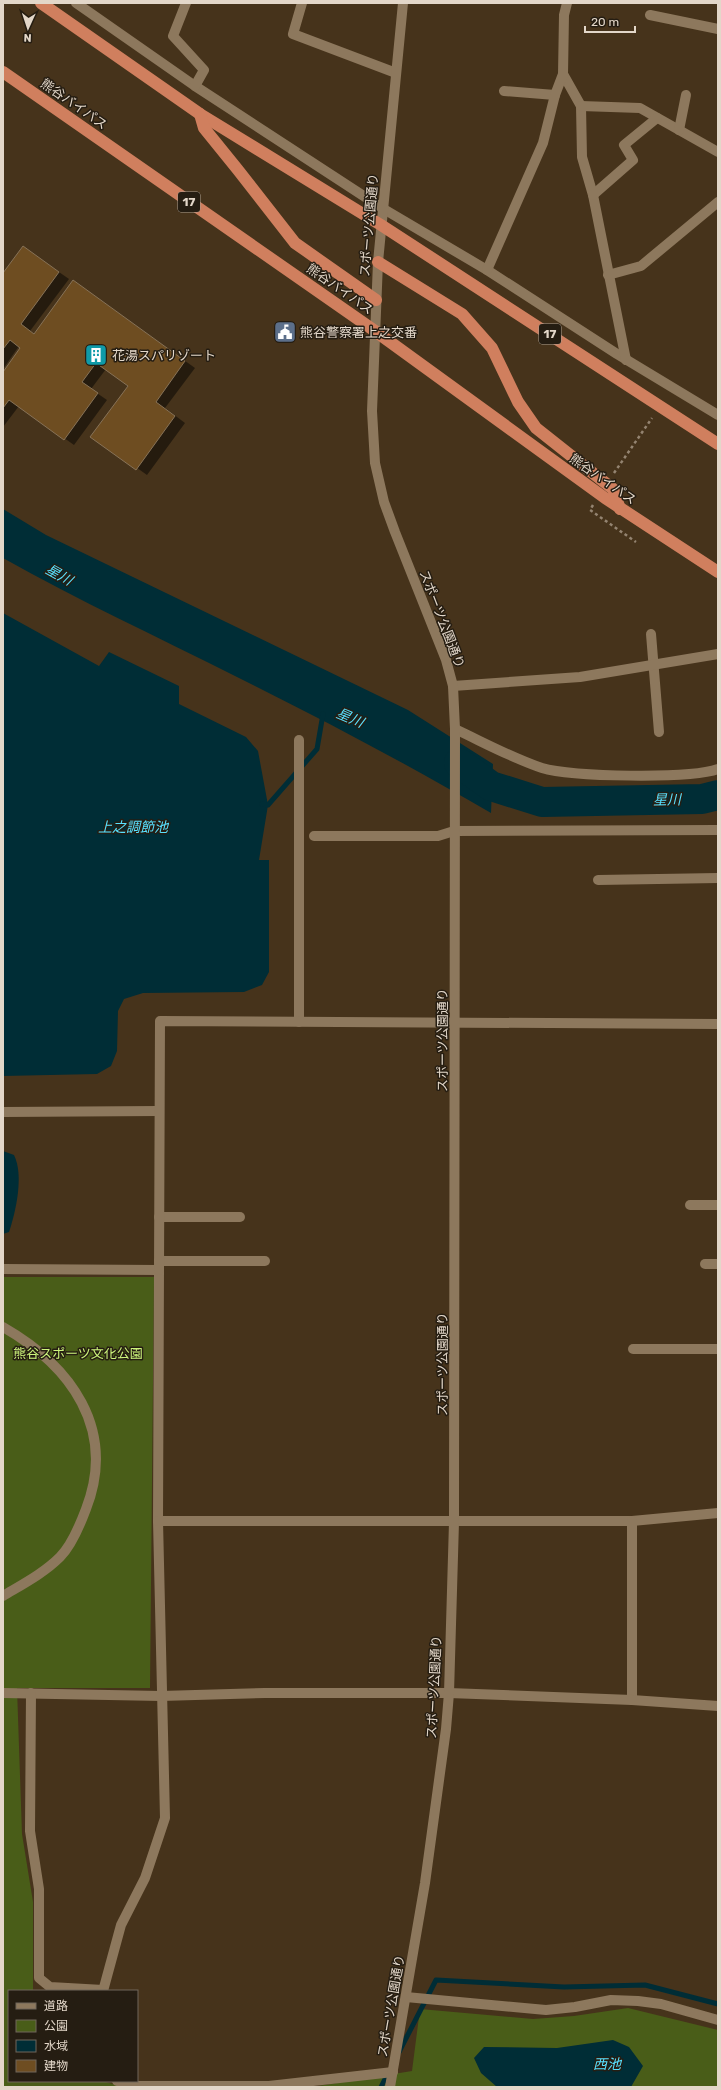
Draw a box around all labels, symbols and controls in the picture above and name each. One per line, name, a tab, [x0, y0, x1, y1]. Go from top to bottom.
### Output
north arrow	[8, 8, 48, 48]
scale bar	[585, 8, 635, 34]
text: 20 m	[591, 15, 619, 29]
text: N	[23, 31, 32, 44]
street label: 熊谷バイパス	[38, 76, 110, 132]
street label: スポーツ公園通り	[357, 173, 381, 277]
road number: 17	[178, 192, 200, 212]
street label: 熊谷バイパス	[304, 261, 376, 317]
public building icon: 熊谷警察署上之交番	[272, 319, 298, 345]
road number: 17	[539, 324, 561, 344]
place label: 熊谷警察署上之交番	[300, 325, 417, 340]
building icon: 花湯スパリゾート	[83, 342, 109, 368]
place label: 花湯スパリゾート	[112, 348, 216, 363]
street label: 熊谷バイパス	[567, 451, 639, 507]
water label: 星川	[43, 561, 77, 590]
street label: スポーツ公園通り	[416, 568, 468, 670]
water label: 星川	[334, 705, 368, 732]
water label: 星川	[653, 791, 683, 809]
water label: 上之調節池	[98, 819, 170, 836]
street label: スポーツ公園通り	[435, 988, 450, 1092]
street label: スポーツ公園通り	[435, 1312, 450, 1416]
park label: 熊谷スポーツ文化公園	[13, 1346, 143, 1361]
street label: スポーツ公園通り	[424, 1635, 444, 1739]
street label: スポーツ公園通り	[375, 1954, 407, 2058]
legend	[8, 1990, 138, 2082]
text: 道路	[44, 1999, 68, 2013]
text: 公園	[44, 2019, 68, 2033]
text: 水域	[44, 2039, 68, 2053]
water label: 西池	[593, 2056, 623, 2073]
text: 建物	[44, 2059, 68, 2073]

